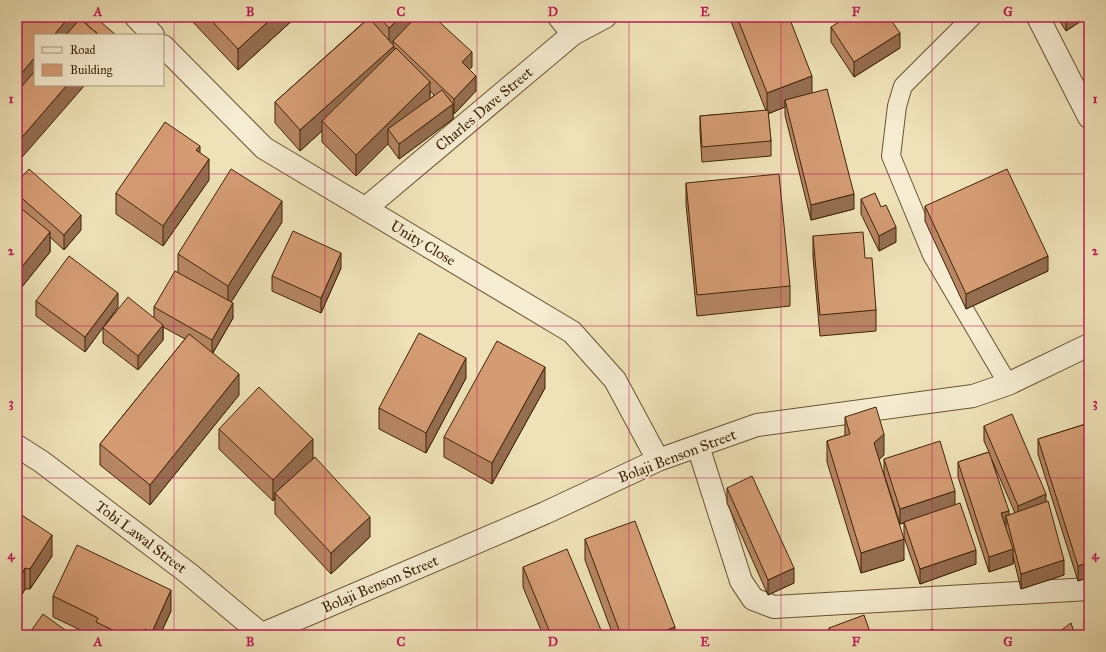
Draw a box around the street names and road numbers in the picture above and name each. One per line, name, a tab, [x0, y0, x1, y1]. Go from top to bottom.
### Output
street label: Charles Dave Street	[432, 63, 537, 155]
street label: Unity Close	[387, 217, 459, 269]
street label: Bolaji Benson Street	[615, 425, 739, 487]
street label: Tobi Lawal Street	[92, 497, 191, 577]
street label: Bolaji Benson Street	[319, 551, 442, 617]

